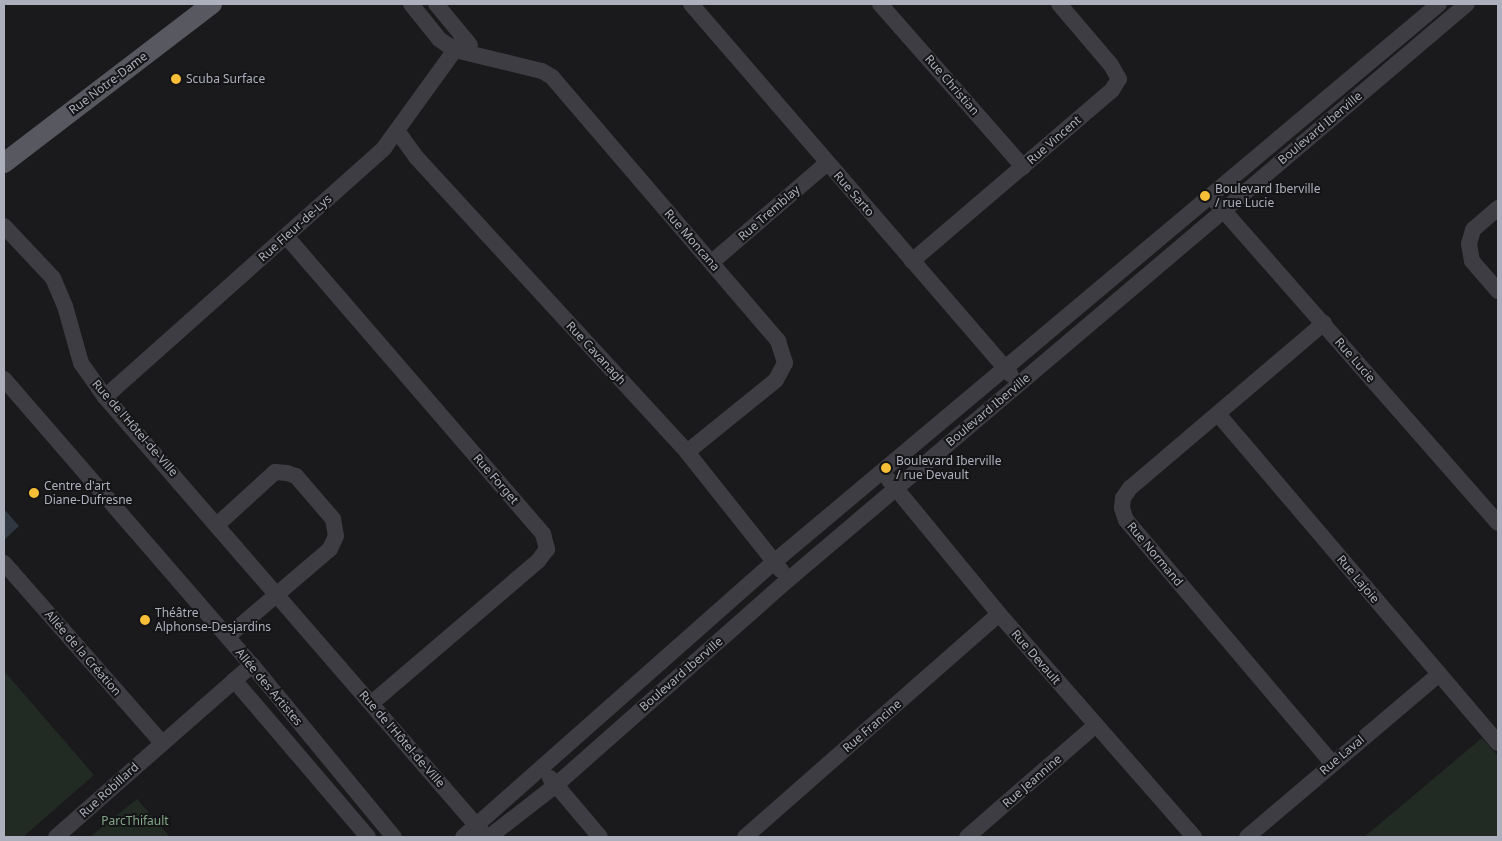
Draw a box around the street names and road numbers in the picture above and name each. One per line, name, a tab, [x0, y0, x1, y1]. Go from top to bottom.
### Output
street label: Rue Notre-Dame	[66, 49, 150, 117]
street label: Rue Christian	[922, 52, 982, 118]
street label: Boulevard Iberville	[1275, 89, 1365, 167]
street label: Rue Vincent	[1024, 113, 1084, 167]
street label: Rue Sarto	[831, 169, 877, 219]
street label: Rue Tremblay	[735, 182, 803, 244]
street label: Rue Fleur-de-Lys	[256, 191, 334, 265]
street label: Rue Moncana	[661, 206, 723, 274]
street label: Rue Cavanagh	[563, 319, 629, 387]
street label: Rue Lucie	[1332, 335, 1378, 385]
street label: Boulevard Iberville	[943, 371, 1033, 449]
street label: Rue de l'Hôtel-de-Ville	[89, 377, 181, 479]
street label: Rue Forget	[470, 451, 522, 507]
street label: Rue Normand	[1124, 519, 1186, 589]
street label: Rue Lajoie	[1334, 552, 1382, 606]
street label: Allée de la Création	[42, 607, 124, 699]
street label: Rue Devault	[1008, 627, 1064, 687]
street label: Boulevard Iberville	[636, 634, 726, 714]
street label: Allée des Artistes	[233, 646, 305, 728]
street label: Rue de l'Hôtel-de-Ville	[356, 688, 448, 790]
street label: Rue Francine	[840, 697, 904, 755]
street label: Rue Laval	[1317, 732, 1367, 778]
street label: Rue Jeannine	[999, 751, 1065, 811]
street label: Rue Robillard	[76, 760, 142, 820]

